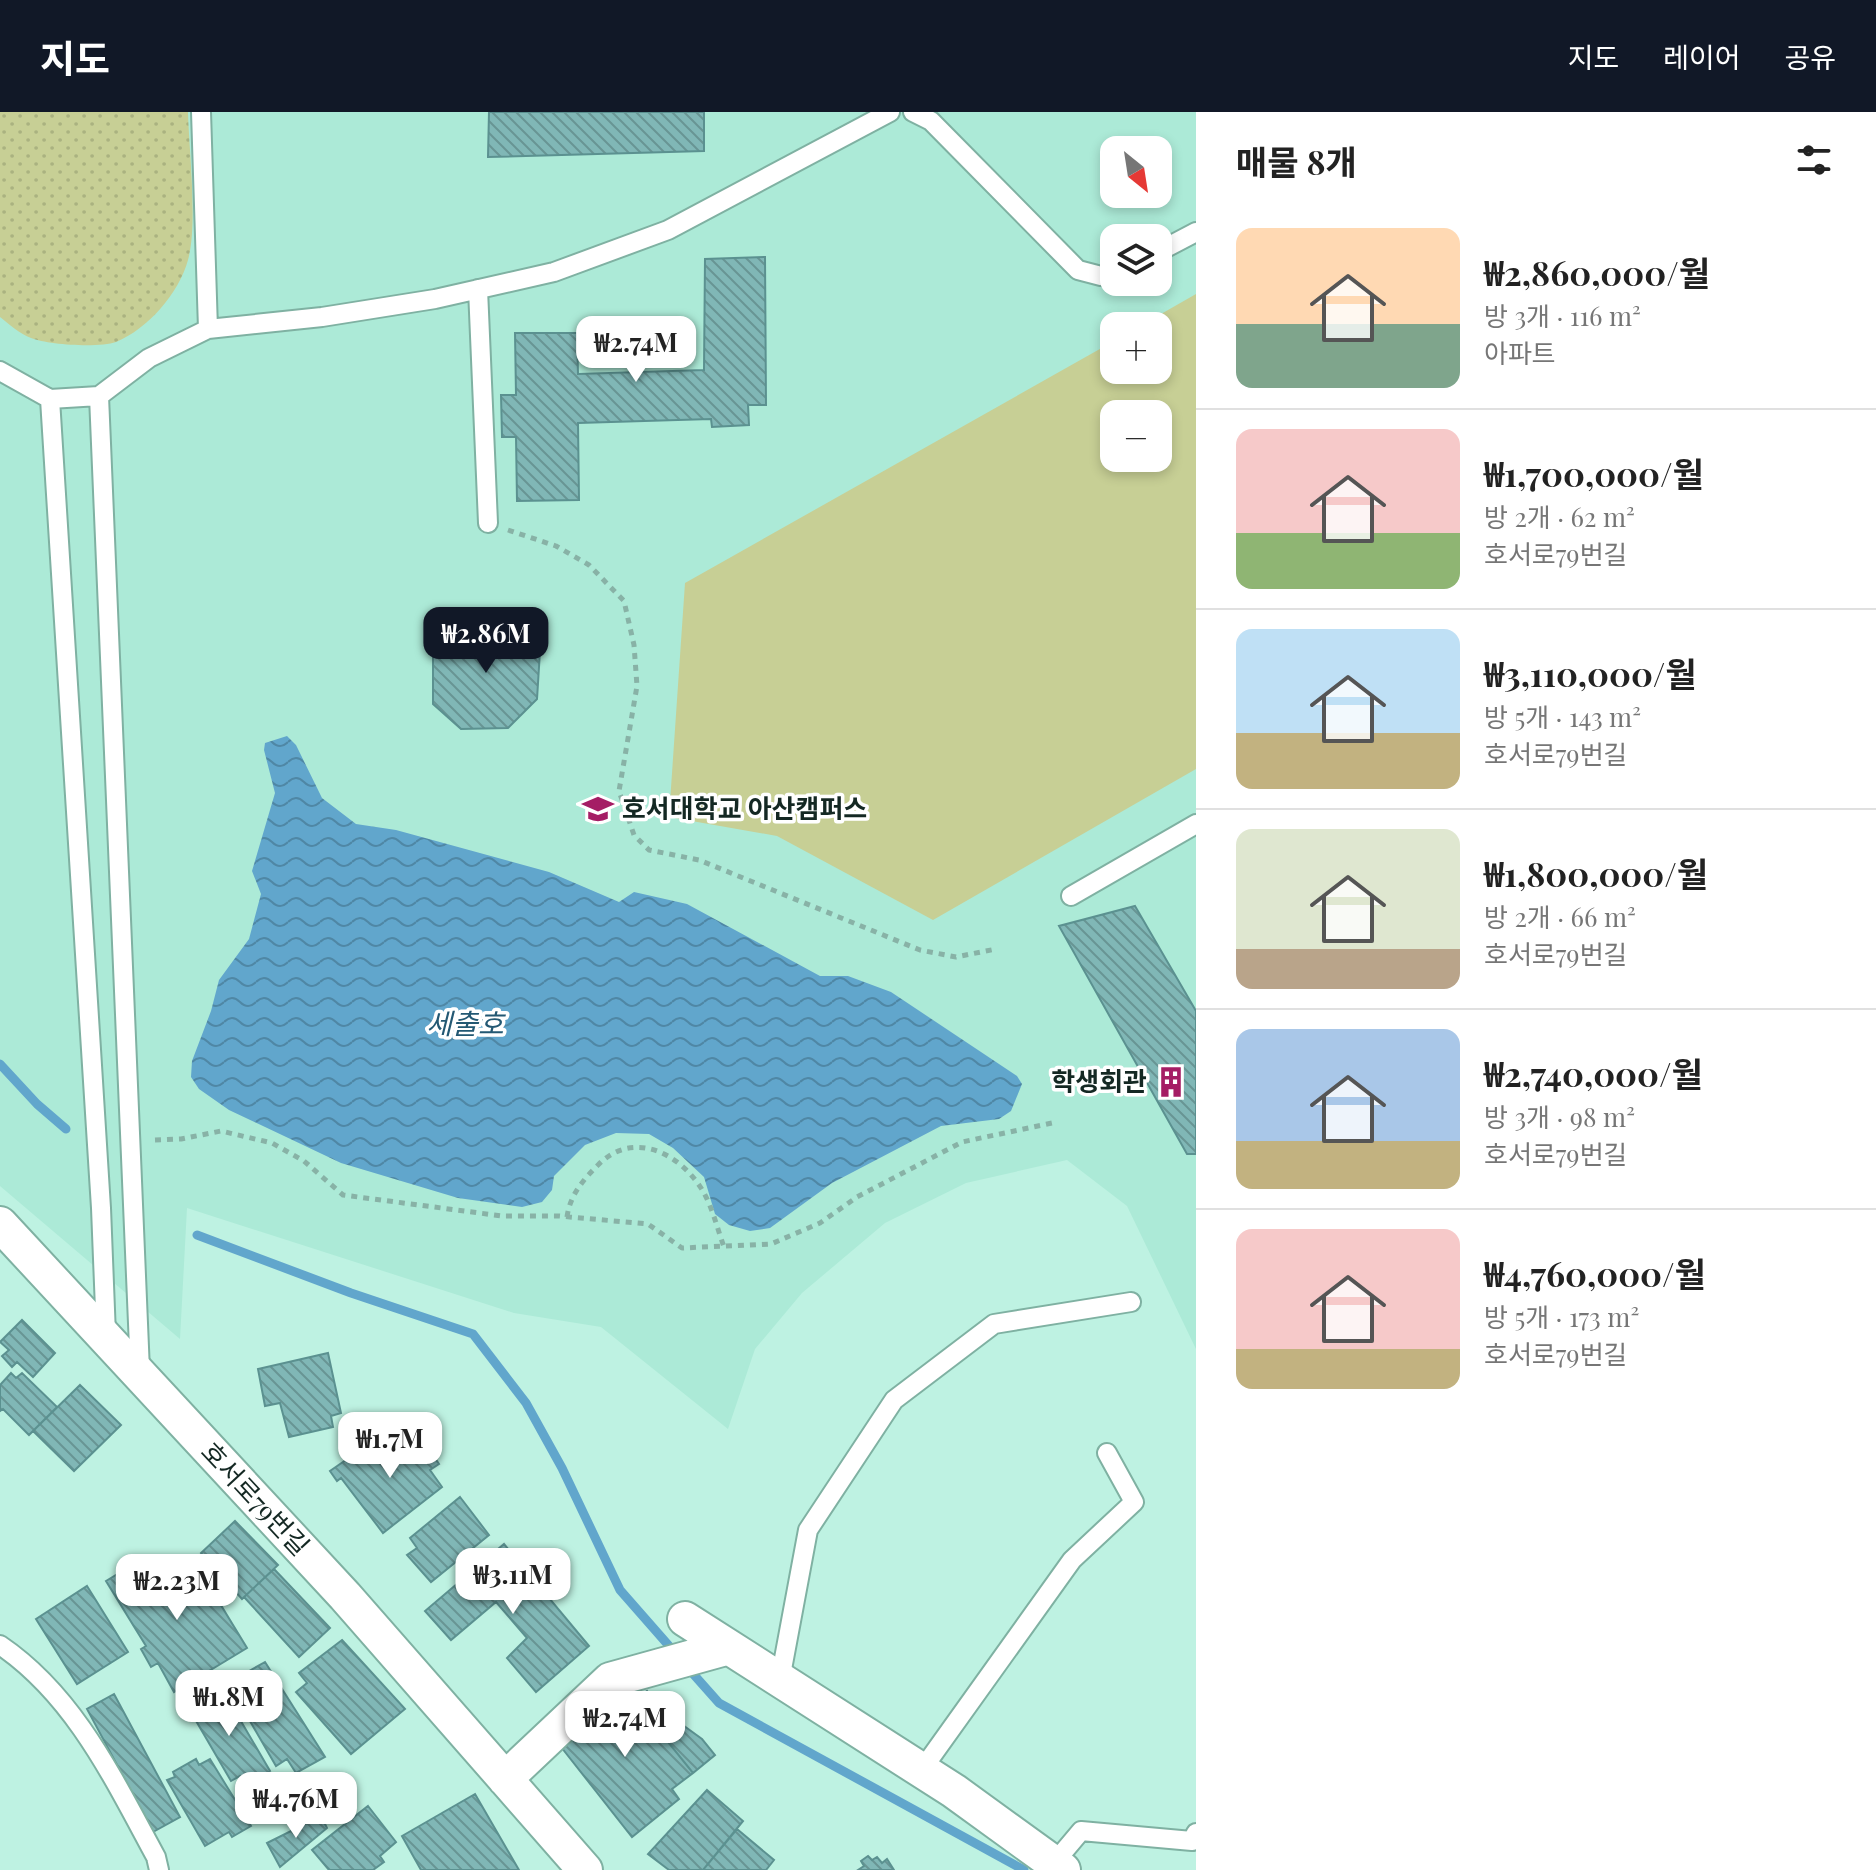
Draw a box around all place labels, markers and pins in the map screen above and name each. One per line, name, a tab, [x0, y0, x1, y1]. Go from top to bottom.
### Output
pin: ₩2.74M	[571, 316, 701, 384]
pin: ₩2.86M	[421, 607, 551, 675]
place label: 호서대학교 아산캠퍼스	[622, 790, 867, 825]
school or university icon: 호서대학교 아산캠퍼스	[581, 792, 615, 826]
place label: 학생회관	[1051, 1063, 1147, 1098]
building icon: 학생회관	[1154, 1065, 1188, 1099]
pin: ₩1.7M	[334, 1412, 446, 1480]
pin: ₩3.11M	[448, 1548, 578, 1616]
pin: ₩2.23M	[112, 1554, 242, 1622]
pin: ₩1.8M	[173, 1670, 285, 1738]
pin: ₩2.74M	[560, 1691, 690, 1759]
pin: ₩4.76M	[231, 1772, 361, 1840]

